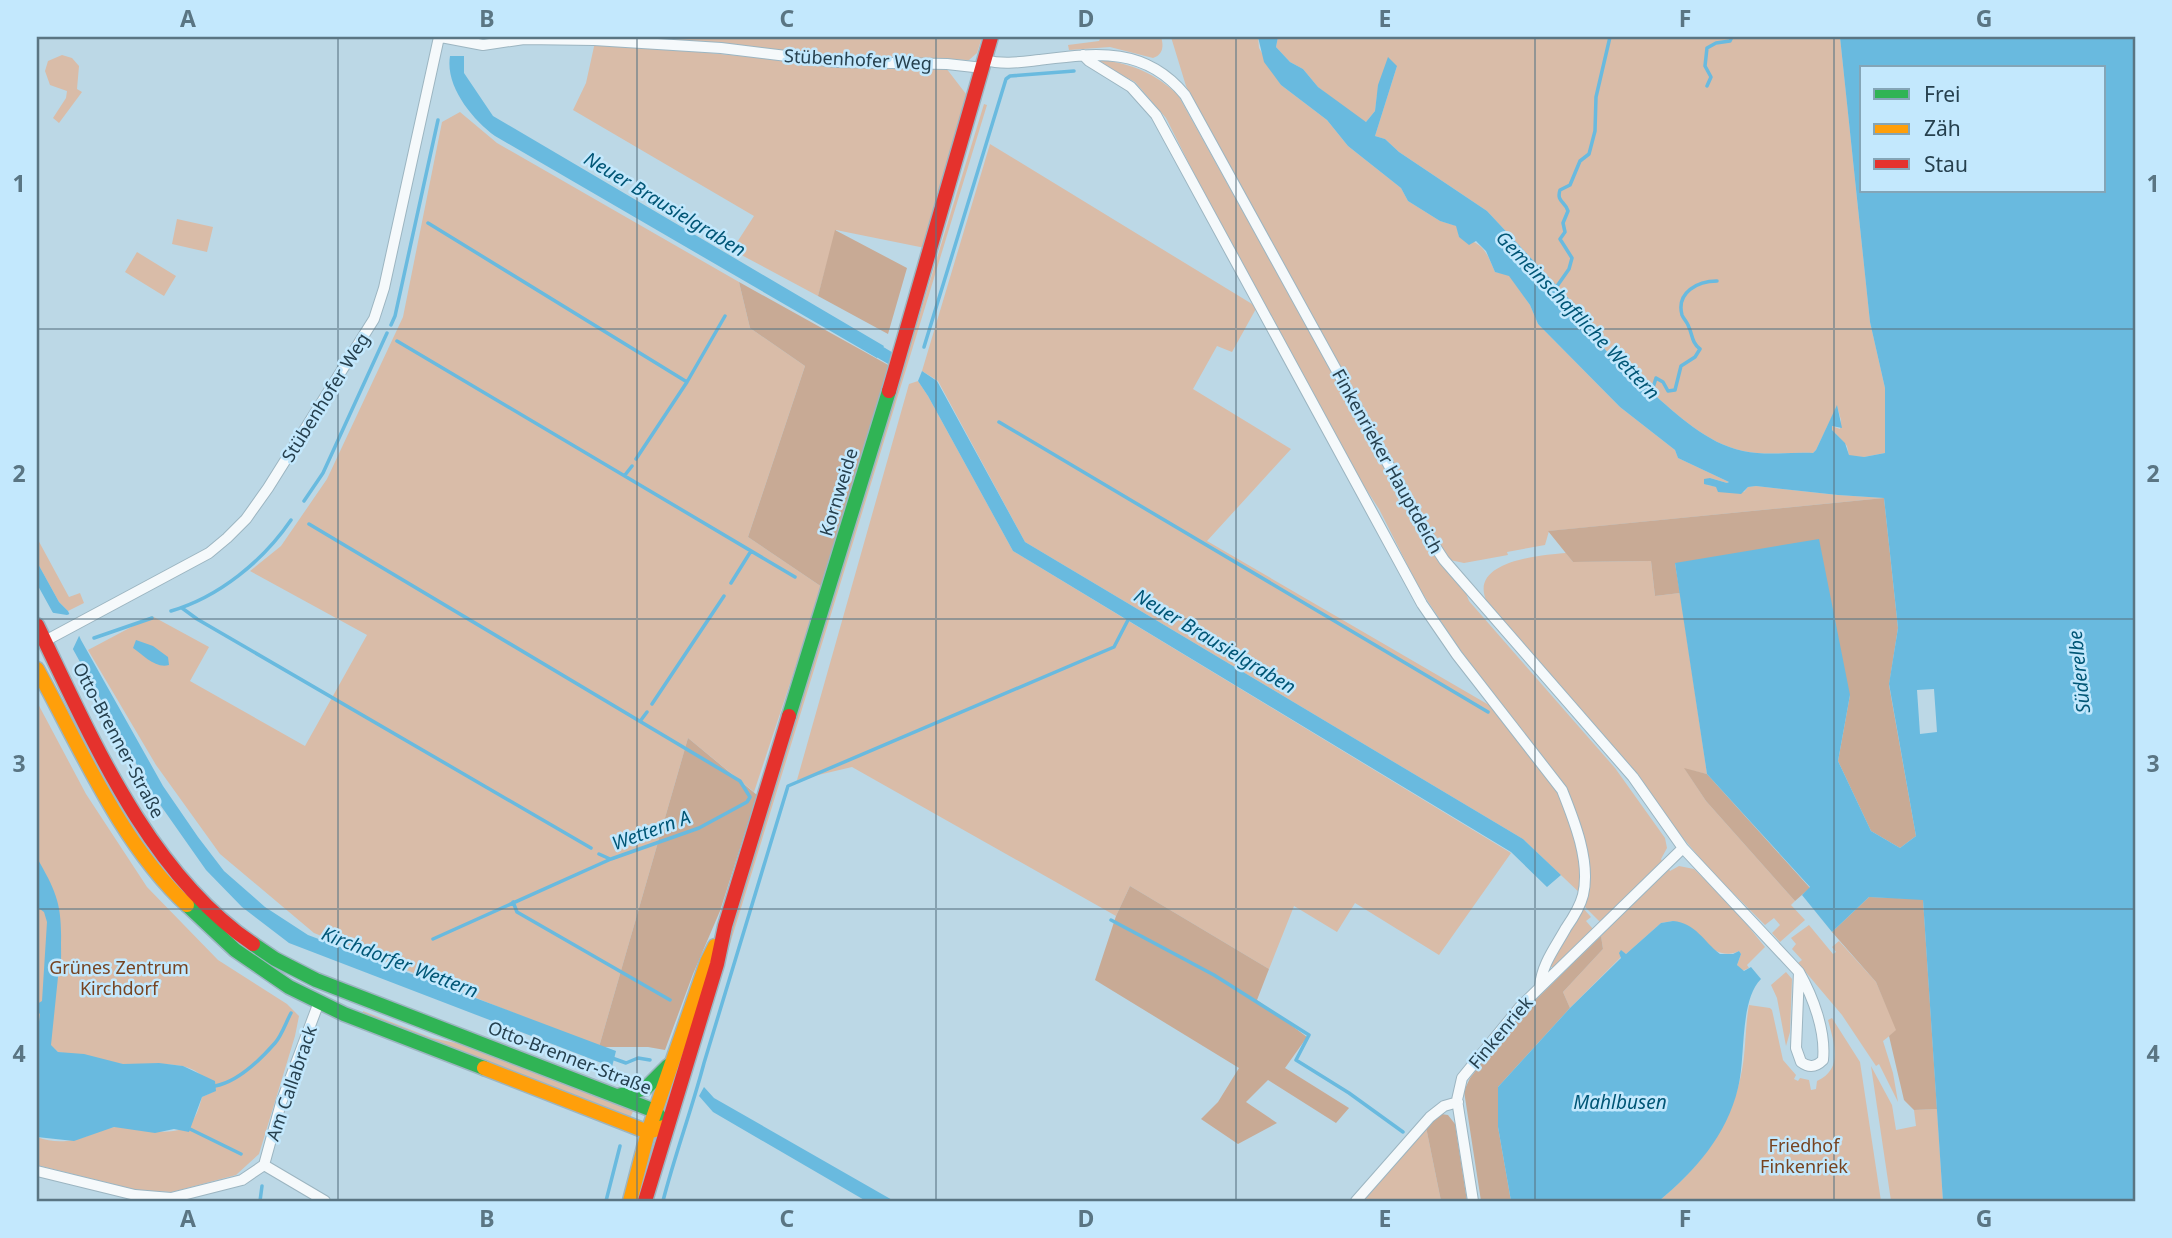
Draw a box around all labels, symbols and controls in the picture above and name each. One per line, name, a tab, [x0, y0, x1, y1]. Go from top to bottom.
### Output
text: A	[180, 2, 196, 34]
text: B	[479, 2, 495, 34]
text: C	[780, 2, 795, 34]
text: D	[1078, 2, 1094, 34]
text: E	[1379, 2, 1391, 34]
text: F	[1679, 2, 1691, 34]
text: G	[1976, 2, 1992, 34]
street label: Stübenhofer Weg	[784, 43, 932, 75]
legend	[1860, 66, 2106, 192]
text: Frei	[1924, 80, 1960, 108]
text: Zäh	[1924, 114, 1961, 142]
water label: Neuer Brausielgraben	[579, 145, 751, 263]
text: Stau	[1924, 150, 1968, 178]
text: 1	[12, 167, 26, 199]
text: 1	[2146, 167, 2160, 199]
water label: Gemeinschaftliche Wettern	[1490, 225, 1666, 405]
street label: Stübenhofer Weg	[276, 328, 374, 466]
street label: Finkenrieker Hauptdeich	[1327, 364, 1449, 558]
street label: Kornweide	[813, 445, 863, 539]
text: 2	[12, 457, 26, 489]
text: 2	[2146, 457, 2160, 489]
water label: Neuer Brausielgraben	[1129, 582, 1301, 700]
water label: Süderelbe	[2062, 629, 2096, 715]
street label: Otto-Brenner-Straße	[68, 658, 170, 822]
text: 3	[12, 747, 26, 779]
text: 3	[2146, 747, 2160, 779]
water label: Wettern A	[608, 804, 694, 856]
water label: Kirchdorfer Wettern	[318, 920, 482, 1004]
park label: Grünes Zentrum Kirchdorf	[49, 955, 189, 1000]
street label: Finkenriek	[1463, 990, 1538, 1073]
street label: Otto-Brenner-Straße	[485, 1015, 655, 1099]
street label: Am Callabrack	[260, 1022, 322, 1144]
text: 4	[12, 1037, 26, 1069]
text: 4	[2146, 1037, 2160, 1069]
water label: Mahlbusen	[1573, 1089, 1667, 1115]
park label: Friedhof Finkenriek	[1760, 1133, 1848, 1178]
text: A	[180, 1202, 196, 1234]
text: B	[479, 1202, 495, 1234]
text: C	[780, 1202, 795, 1234]
text: D	[1078, 1202, 1094, 1234]
text: E	[1379, 1202, 1391, 1234]
text: F	[1679, 1202, 1691, 1234]
text: G	[1976, 1202, 1992, 1234]

